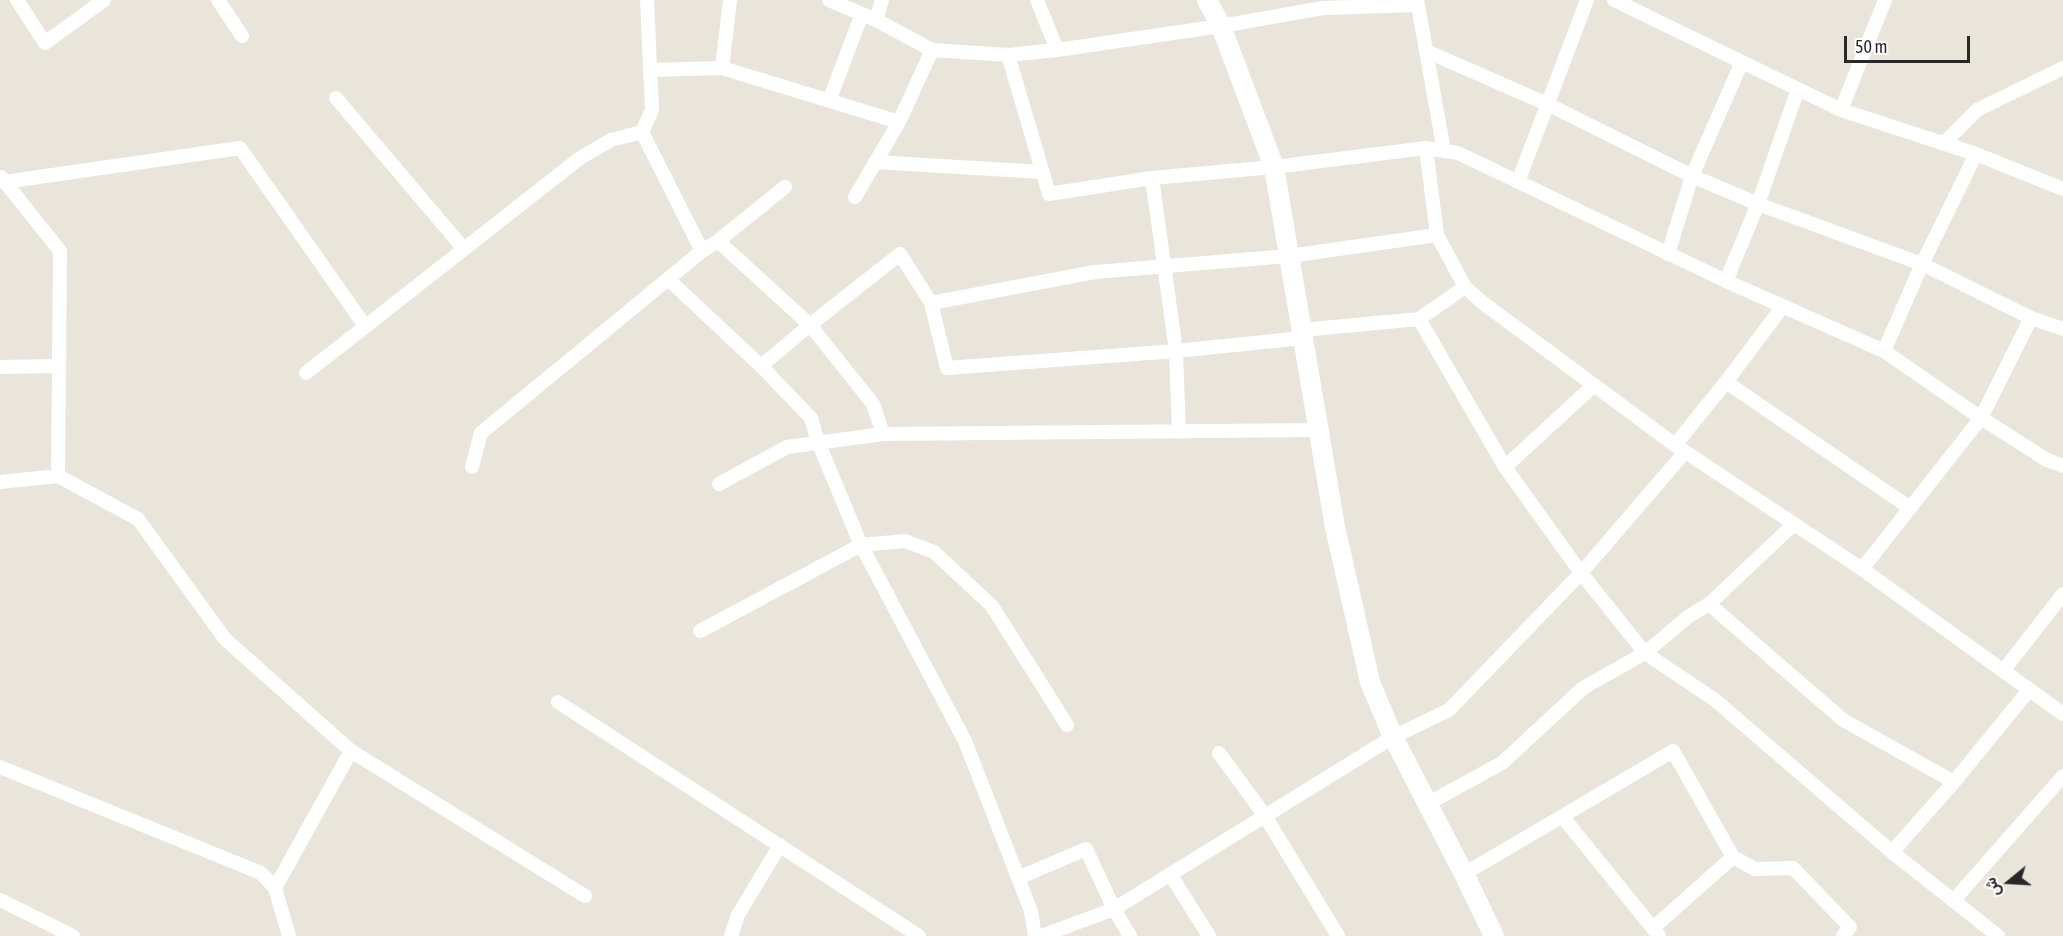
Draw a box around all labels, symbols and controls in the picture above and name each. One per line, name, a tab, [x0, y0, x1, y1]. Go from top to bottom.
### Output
scale bar	[1847, 24, 1973, 62]
text: 50 m	[1855, 36, 1887, 57]
north arrow	[1979, 852, 2039, 912]
text: ش	[1980, 876, 2003, 899]

